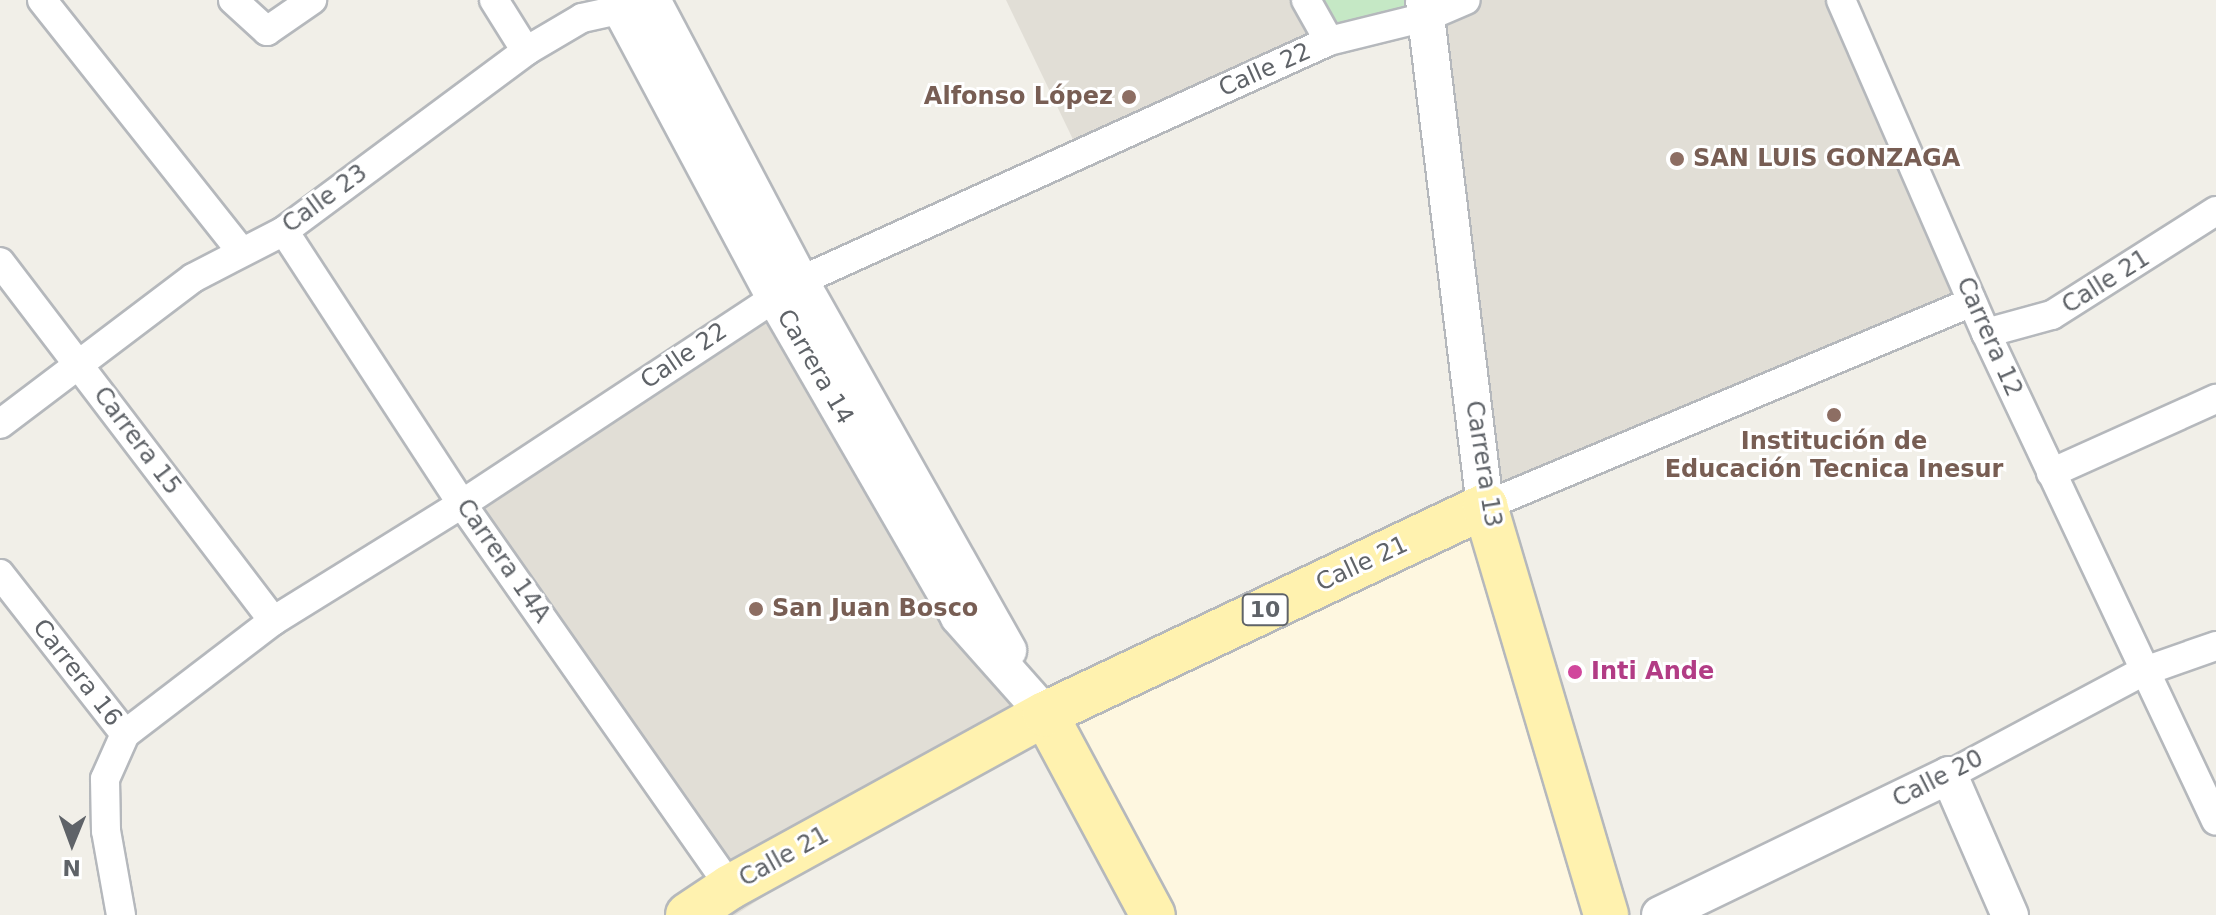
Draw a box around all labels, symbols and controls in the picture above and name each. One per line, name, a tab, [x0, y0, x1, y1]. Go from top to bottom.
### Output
street label: Calle 22	[1215, 37, 1315, 103]
place label: Alfonso López	[924, 83, 1113, 111]
marker: Alfonso López	[1120, 88, 1138, 106]
place label: SAN LUIS GONZAGA	[1693, 145, 1960, 173]
marker: SAN LUIS GONZAGA	[1668, 150, 1686, 168]
street label: Calle 23	[277, 159, 373, 239]
street label: Calle 21	[2057, 244, 2155, 320]
street label: Carrera 12	[1950, 273, 2028, 401]
street label: Carrera 14	[771, 304, 859, 430]
street label: Calle 22	[635, 317, 733, 395]
street label: Carrera 15	[87, 381, 187, 501]
street label: Carrera 13	[1459, 399, 1507, 529]
marker: Institución de Educación Tecnica Inesur	[1825, 406, 1843, 424]
place label: Institución de Educación Tecnica Inesur	[1665, 428, 2003, 484]
street label: Carrera 14A	[450, 494, 556, 628]
street label: Calle 21	[1312, 530, 1412, 598]
road number: 10	[1241, 592, 1289, 628]
place label: San Juan Bosco	[772, 595, 978, 623]
marker: San Juan Bosco	[747, 600, 765, 618]
street label: Carrera 16	[26, 614, 128, 732]
place label: Inti Ande	[1591, 658, 1714, 686]
marker: Inti Ande	[1566, 663, 1584, 681]
street label: Calle 20	[1888, 744, 1988, 814]
north arrow	[32, 803, 112, 883]
street label: Calle 21	[734, 821, 834, 893]
text: N	[62, 855, 81, 880]

